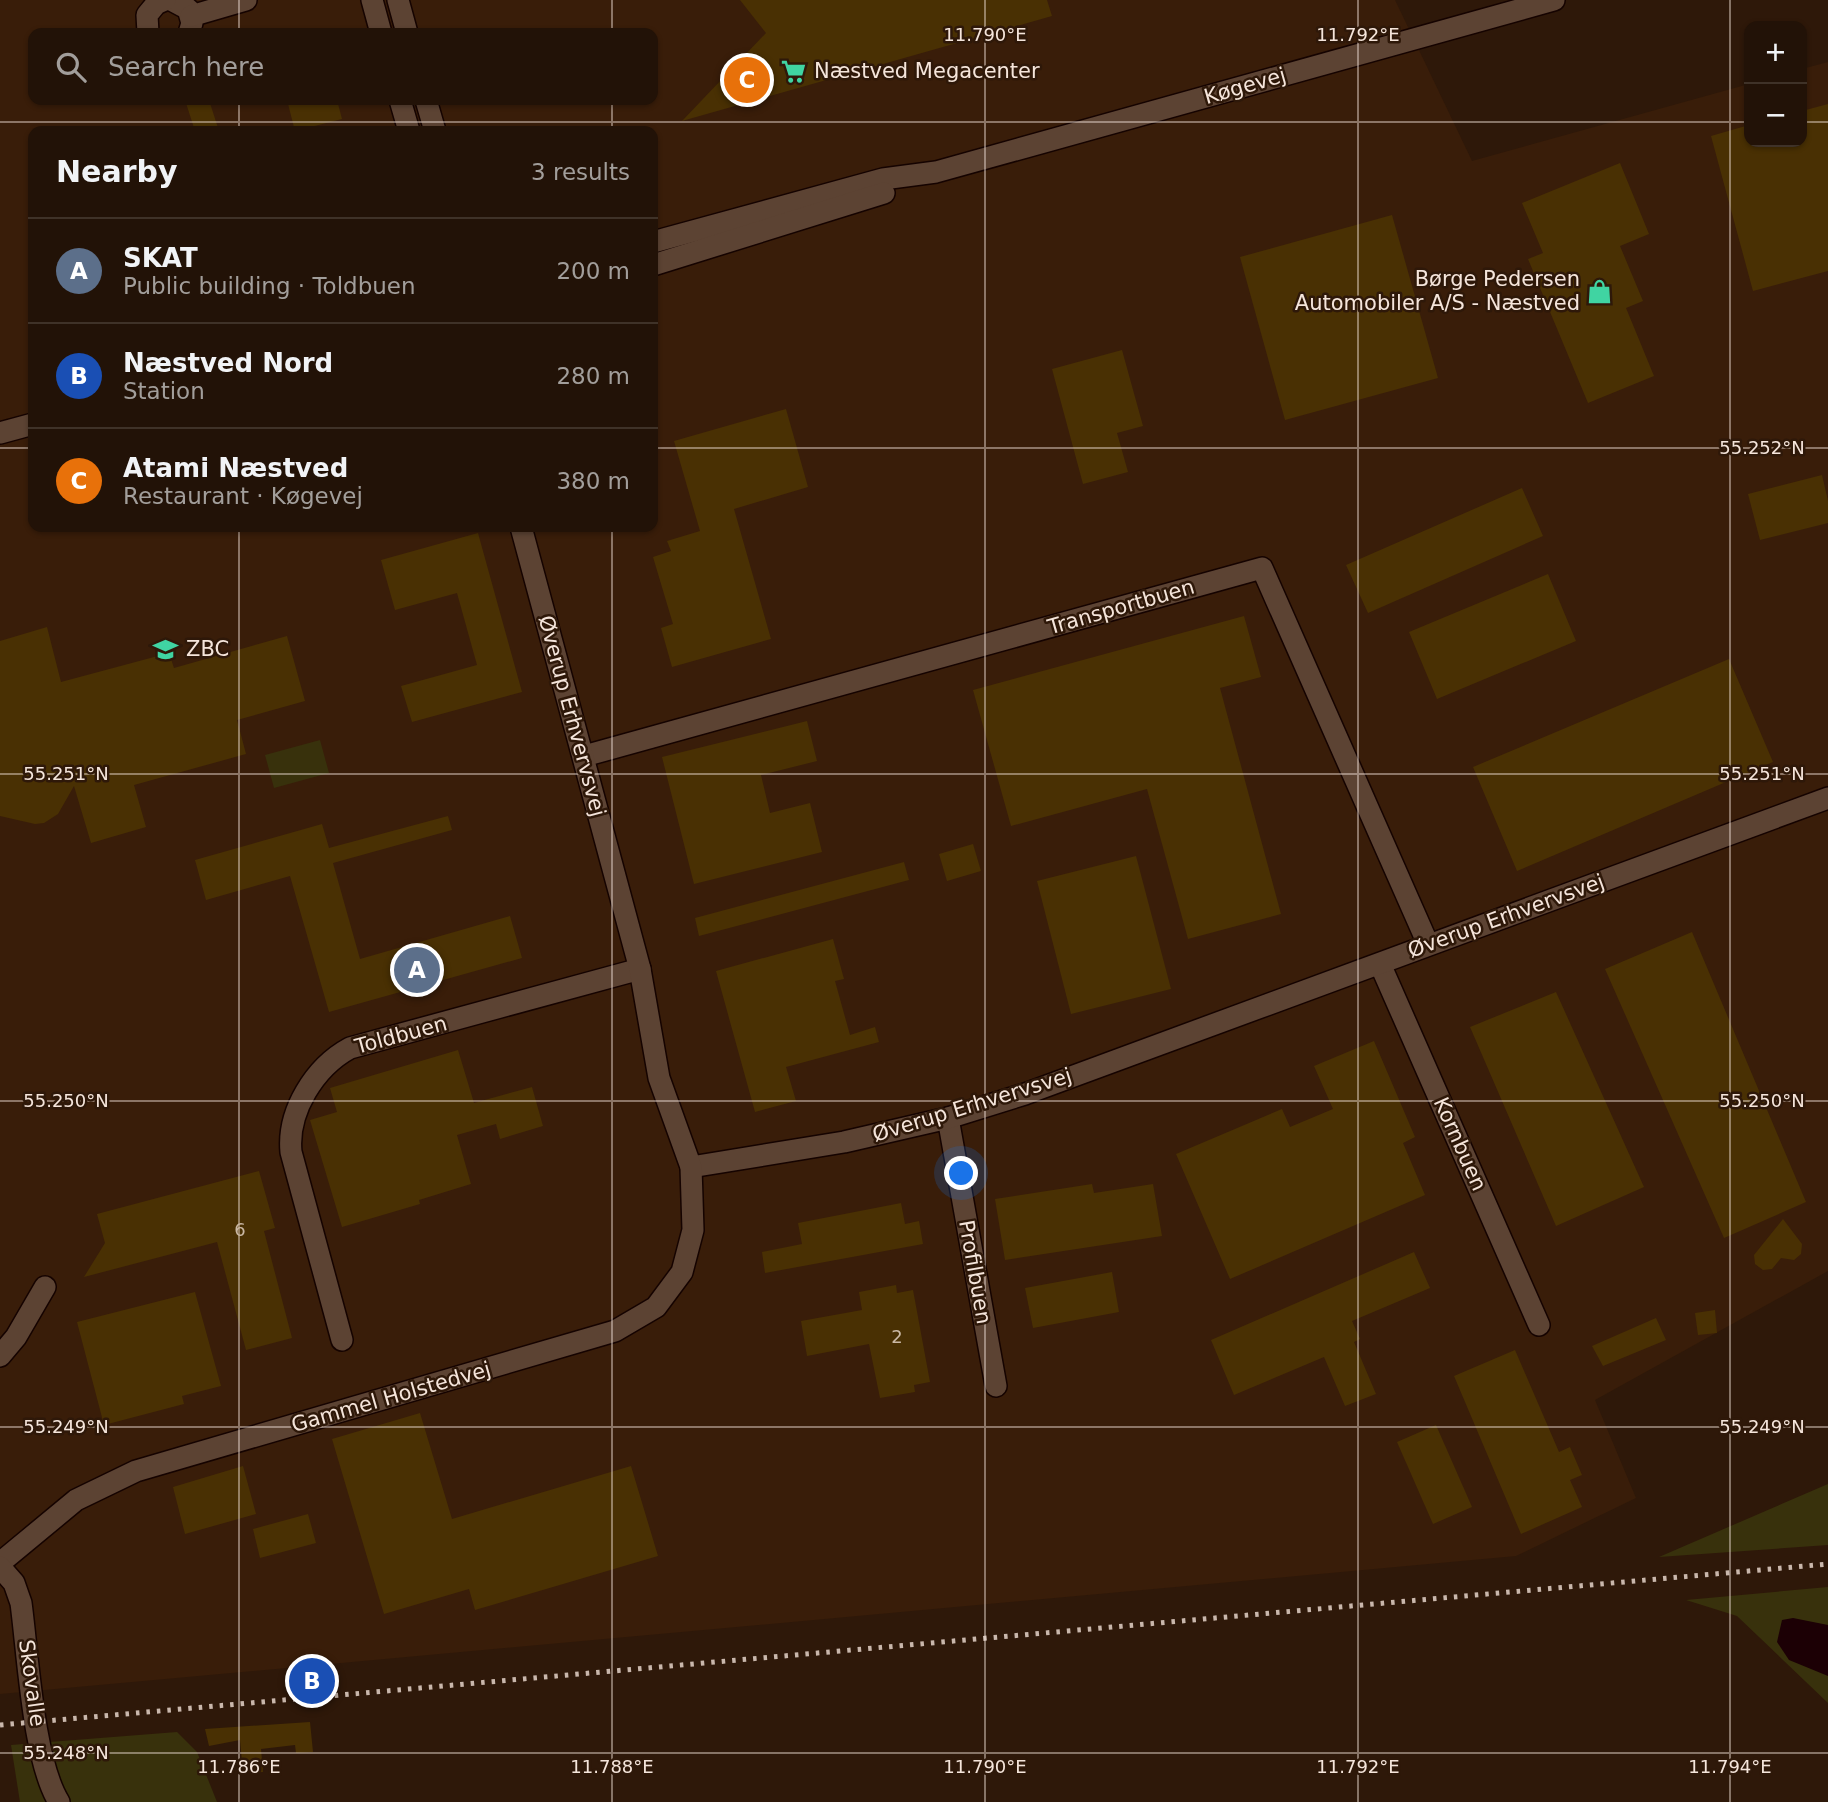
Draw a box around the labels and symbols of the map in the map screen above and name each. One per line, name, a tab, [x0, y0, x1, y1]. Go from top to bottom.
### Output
text: 11.790°E	[943, 24, 1027, 45]
text: 11.792°E	[1316, 24, 1400, 45]
pin: C	[724, 54, 770, 106]
supermarket icon: Næstved Megacenter	[780, 57, 808, 85]
place label: Næstved Megacenter	[814, 59, 1040, 83]
street label: Køgevej	[1201, 63, 1289, 109]
place label: Børge Pedersen Automobiler A/S - Næstved	[1295, 267, 1580, 315]
shop icon: Børge Pedersen Automobiler A/S - Næstved	[1586, 277, 1614, 305]
text: 55.252°N	[1719, 437, 1805, 458]
street label: Transportbuen	[1044, 575, 1197, 640]
street label: Øverup Erhvervsvej	[534, 613, 610, 819]
school or university icon: ZBC	[152, 635, 180, 663]
place label: ZBC	[186, 637, 229, 661]
text: 55.251°N	[23, 763, 109, 784]
text: 55.251°N	[1719, 763, 1805, 784]
street label: Øverup Erhvervsvej	[1405, 869, 1607, 963]
pin: A	[394, 944, 440, 996]
street label: Toldbuen	[351, 1011, 450, 1059]
street label: Øverup Erhvervsvej	[869, 1063, 1075, 1147]
text: 55.250°N	[23, 1090, 109, 1111]
text: 55.250°N	[1719, 1090, 1805, 1111]
street label: Kornbuen	[1429, 1093, 1491, 1195]
your location	[944, 1156, 978, 1190]
street label: Profilbuen	[954, 1218, 996, 1326]
house number: 6	[234, 1219, 246, 1240]
house number: 2	[891, 1326, 903, 1347]
street label: Gammel Holstedvej	[288, 1357, 494, 1437]
text: 55.249°N	[23, 1416, 109, 1437]
text: 55.249°N	[1719, 1416, 1805, 1437]
street label: Skovalle	[14, 1638, 50, 1728]
pin: B	[289, 1655, 335, 1707]
text: 55.248°N	[23, 1742, 109, 1763]
text: 11.786°E	[197, 1756, 281, 1777]
text: 11.788°E	[570, 1756, 654, 1777]
text: 11.790°E	[943, 1756, 1027, 1777]
text: 11.792°E	[1316, 1756, 1400, 1777]
text: 11.794°E	[1688, 1756, 1772, 1777]

